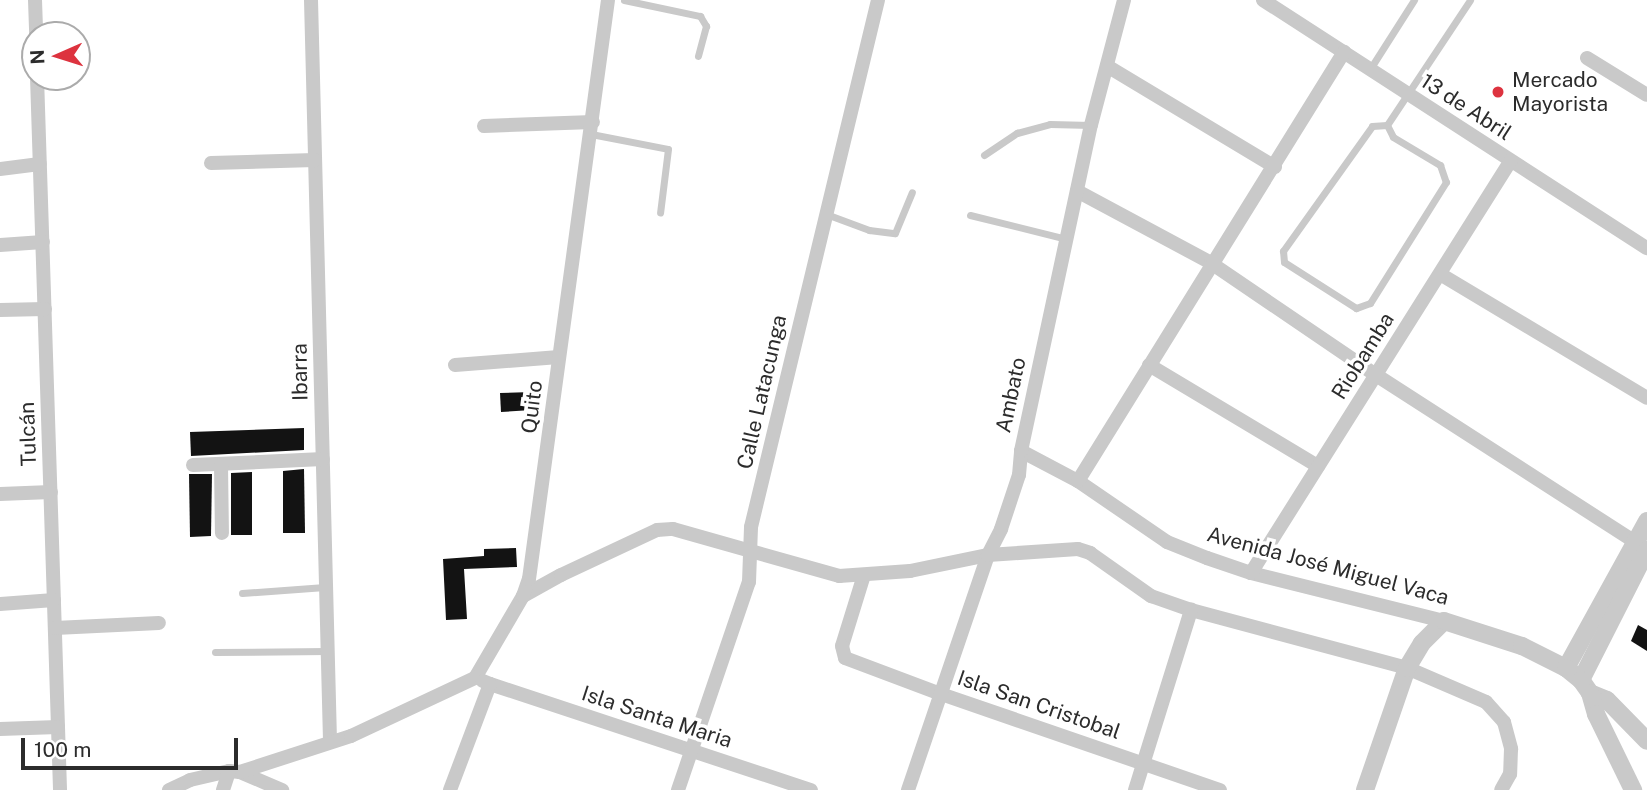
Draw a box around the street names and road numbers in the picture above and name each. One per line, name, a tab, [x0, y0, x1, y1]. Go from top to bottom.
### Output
street label: 13 de Abril	[1416, 68, 1516, 146]
street label: Riobamba	[1327, 308, 1399, 404]
street label: Calle Latacunga	[732, 312, 792, 472]
street label: Ibarra	[287, 343, 313, 401]
street label: Ambato	[991, 355, 1031, 435]
street label: Quito	[516, 379, 548, 435]
street label: Tulcán	[14, 401, 42, 467]
street label: Avenida José Miguel Vaca	[1204, 521, 1452, 611]
street label: Isla San Cristobal	[954, 665, 1124, 745]
street label: Isla Santa Maria	[579, 681, 735, 753]

